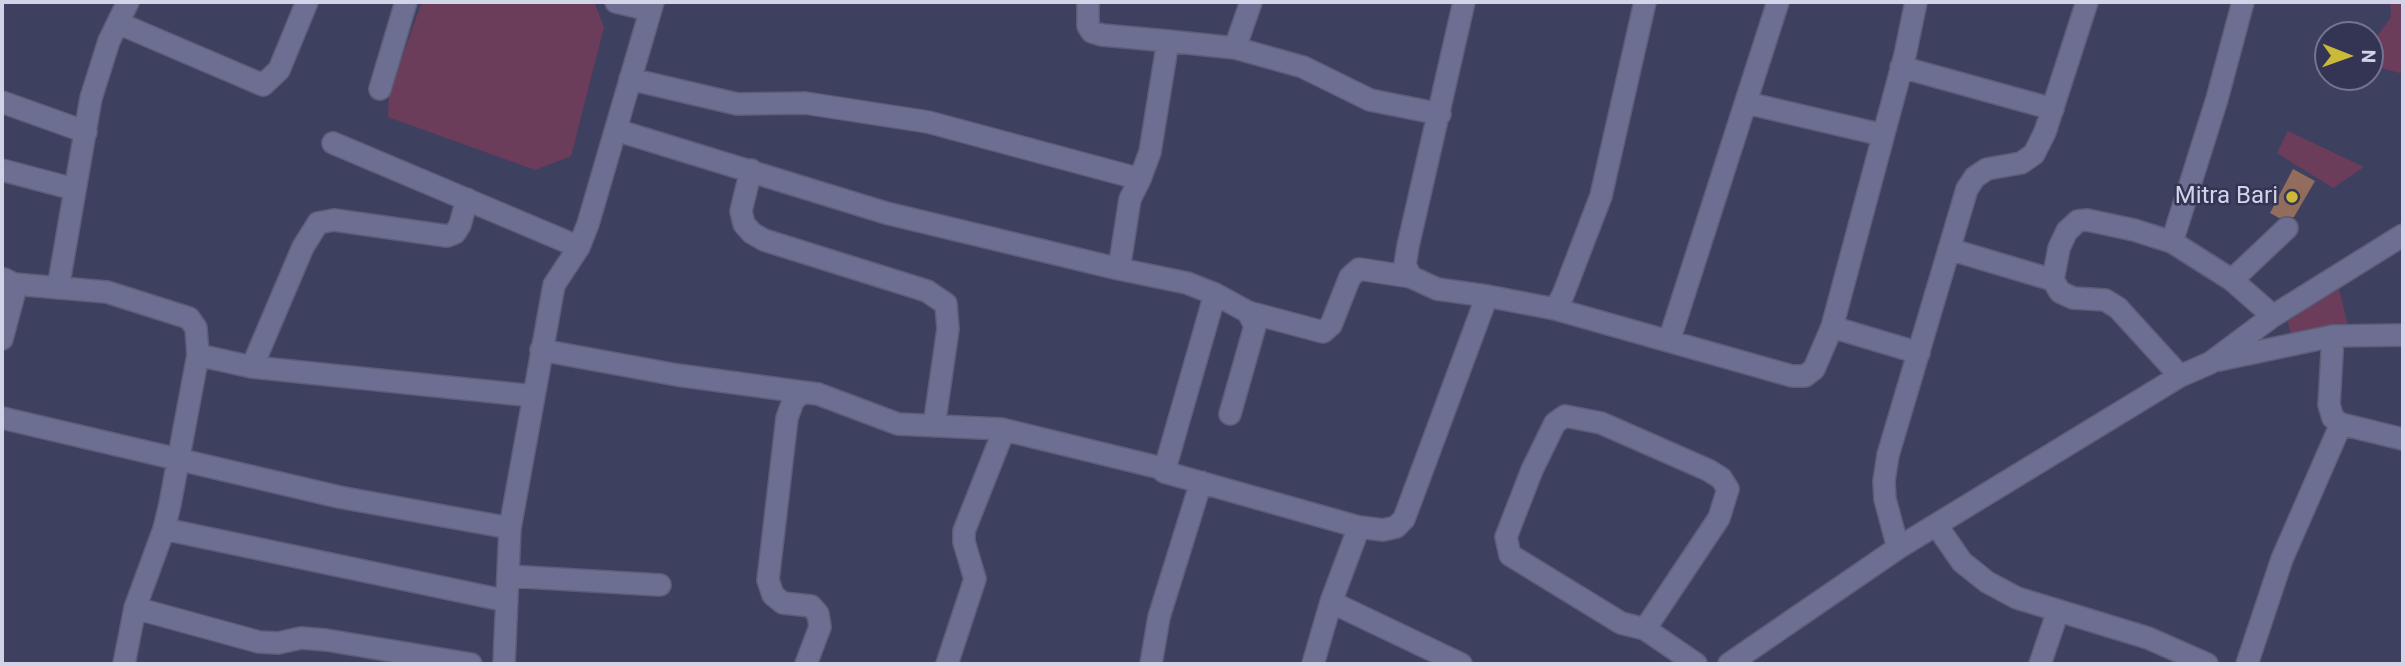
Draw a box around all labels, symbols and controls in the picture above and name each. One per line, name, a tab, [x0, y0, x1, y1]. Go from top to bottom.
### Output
north arrow	[2314, 21, 2384, 91]
text: N	[2357, 49, 2380, 63]
place label: Mitra Bari	[2175, 183, 2278, 211]
marker: Mitra Bari	[2284, 189, 2300, 205]

